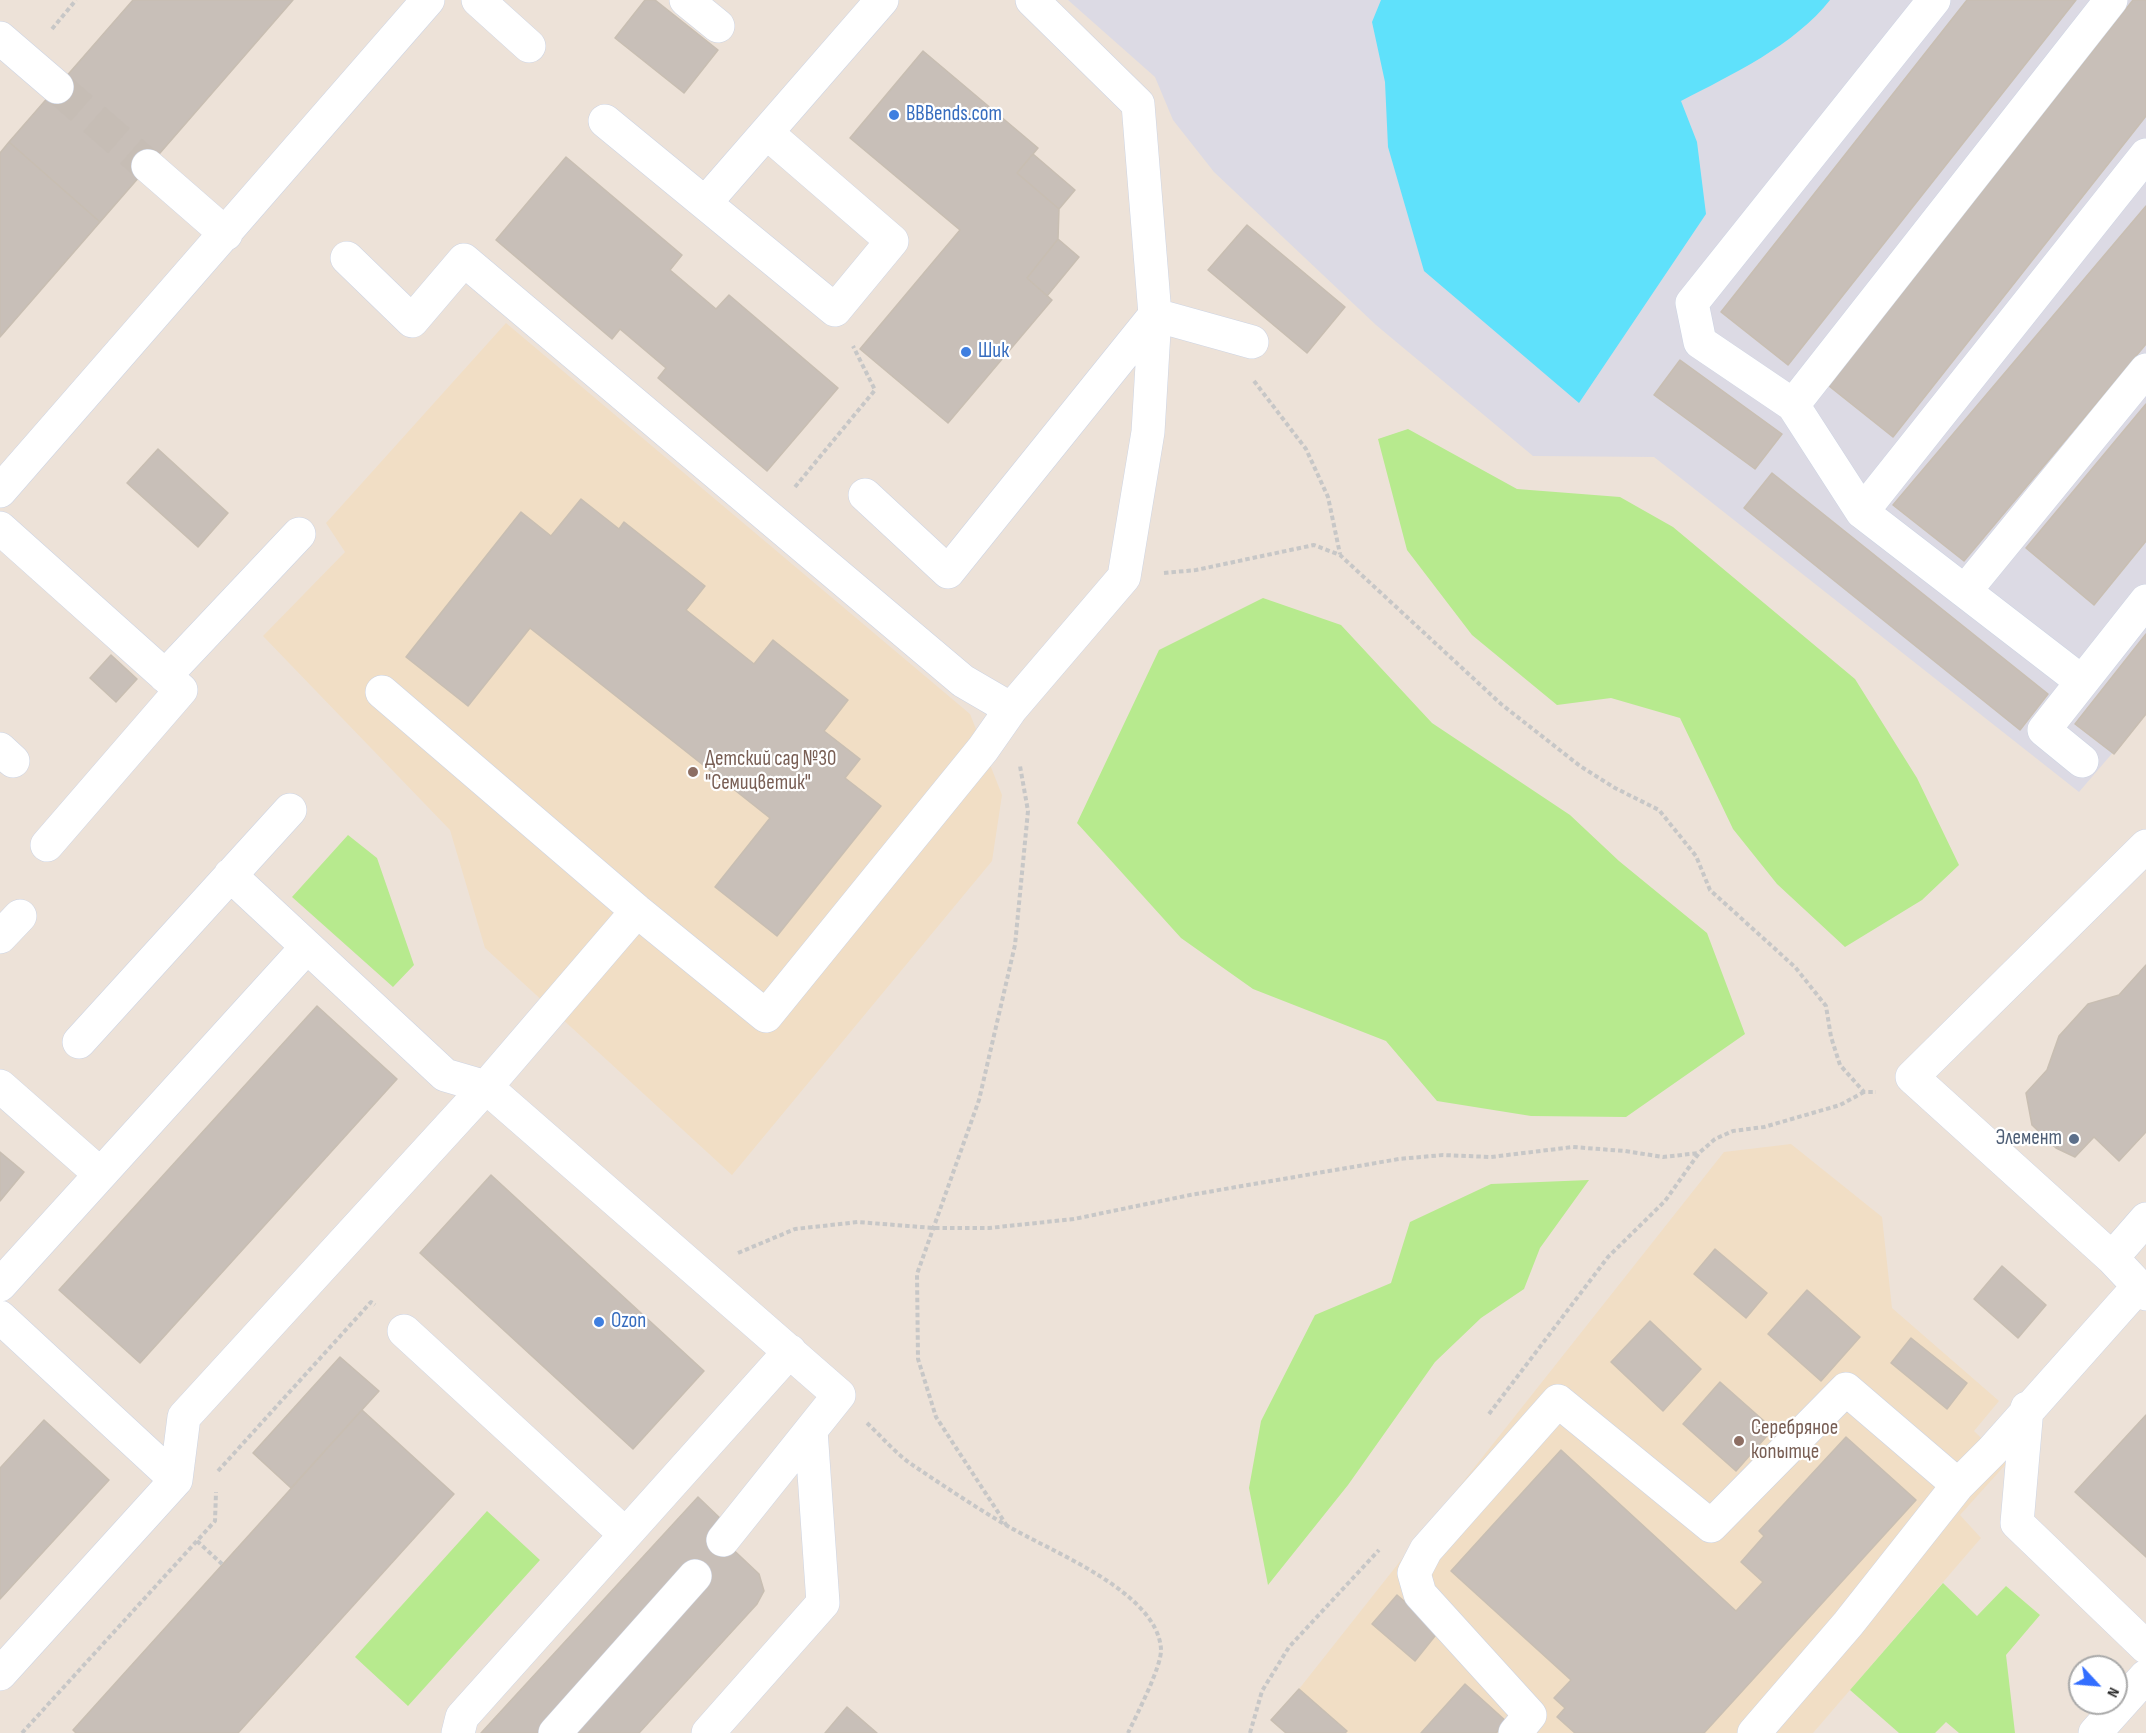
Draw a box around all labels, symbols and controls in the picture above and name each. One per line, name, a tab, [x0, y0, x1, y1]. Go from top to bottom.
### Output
place label: BBBends.com	[906, 102, 1002, 128]
marker: BBBends.com	[887, 108, 901, 122]
place label: Шик	[978, 339, 1009, 365]
marker: Шик	[959, 345, 973, 359]
place label: Детский сад №30 "Семицветик"	[705, 747, 836, 797]
marker: Детский сад №30 "Семицветик"	[686, 765, 700, 779]
place label: Элемент	[1995, 1126, 2062, 1152]
marker: Элемент	[2067, 1132, 2081, 1146]
place label: Ozon	[611, 1309, 646, 1335]
marker: Ozon	[592, 1315, 606, 1329]
place label: Серебряное копытце	[1751, 1416, 1838, 1466]
marker: Серебряное копытце	[1732, 1434, 1746, 1448]
north arrow	[2068, 1655, 2128, 1715]
text: N	[2102, 1684, 2123, 1700]

